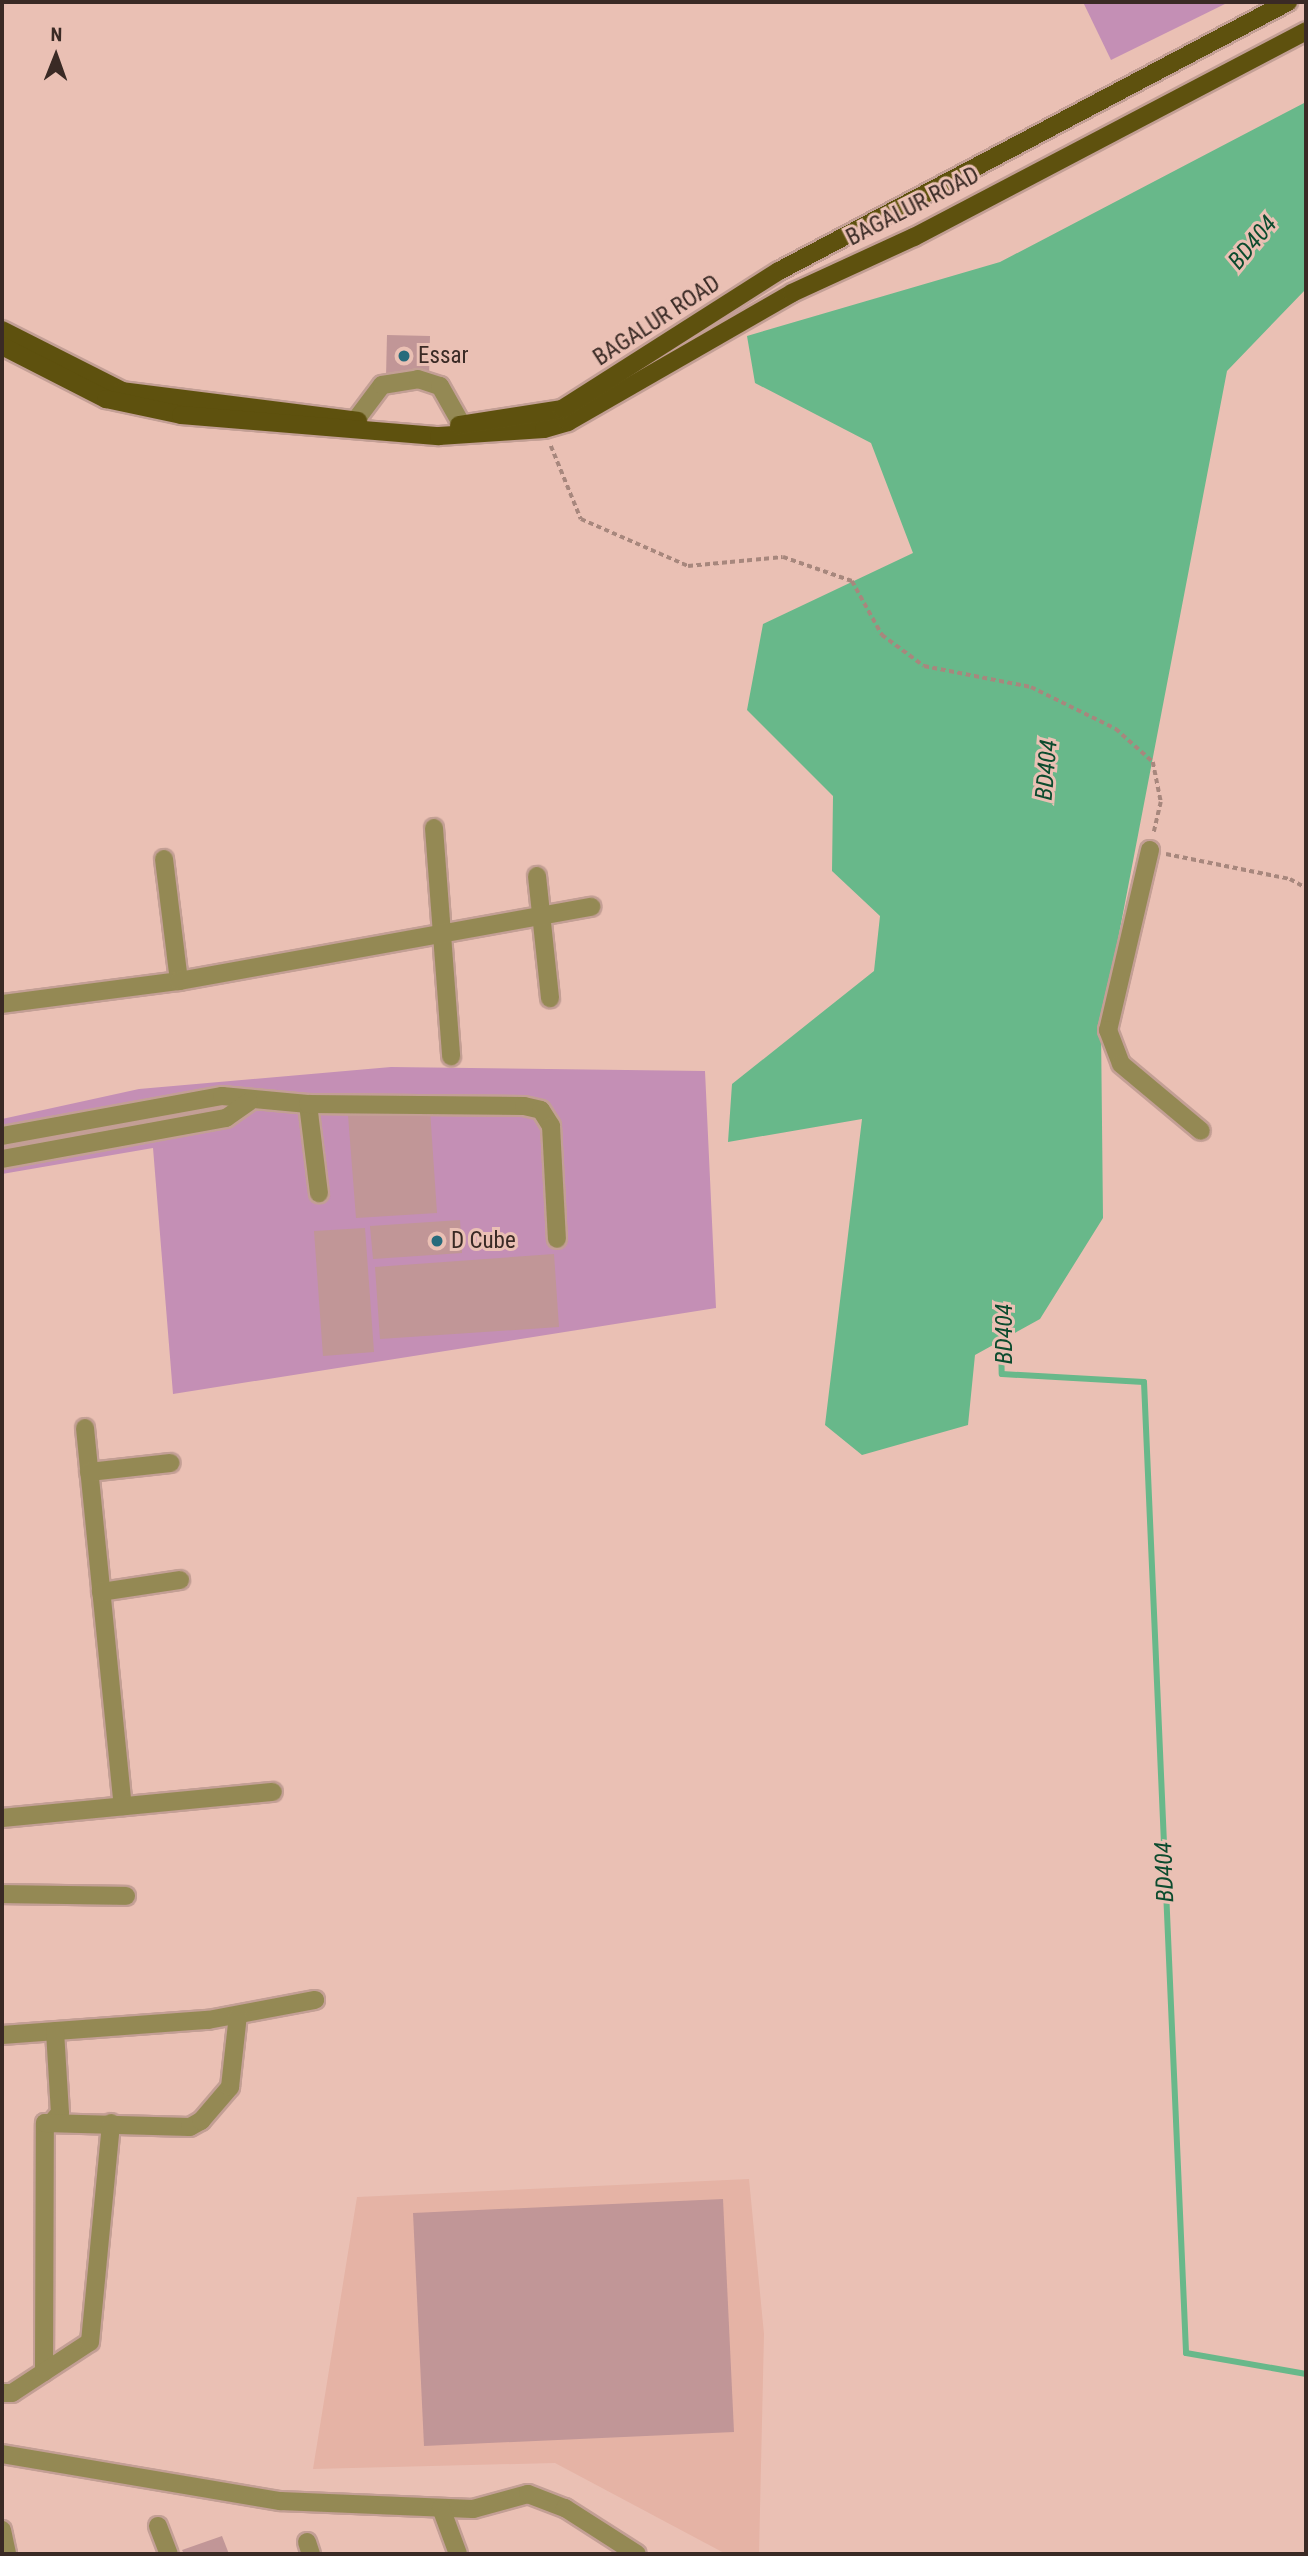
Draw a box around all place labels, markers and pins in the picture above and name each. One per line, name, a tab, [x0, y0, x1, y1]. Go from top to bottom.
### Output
place label: Essar	[418, 342, 468, 370]
marker: Essar	[396, 348, 412, 364]
place label: D Cube	[451, 1227, 516, 1255]
marker: D Cube	[429, 1233, 445, 1249]

